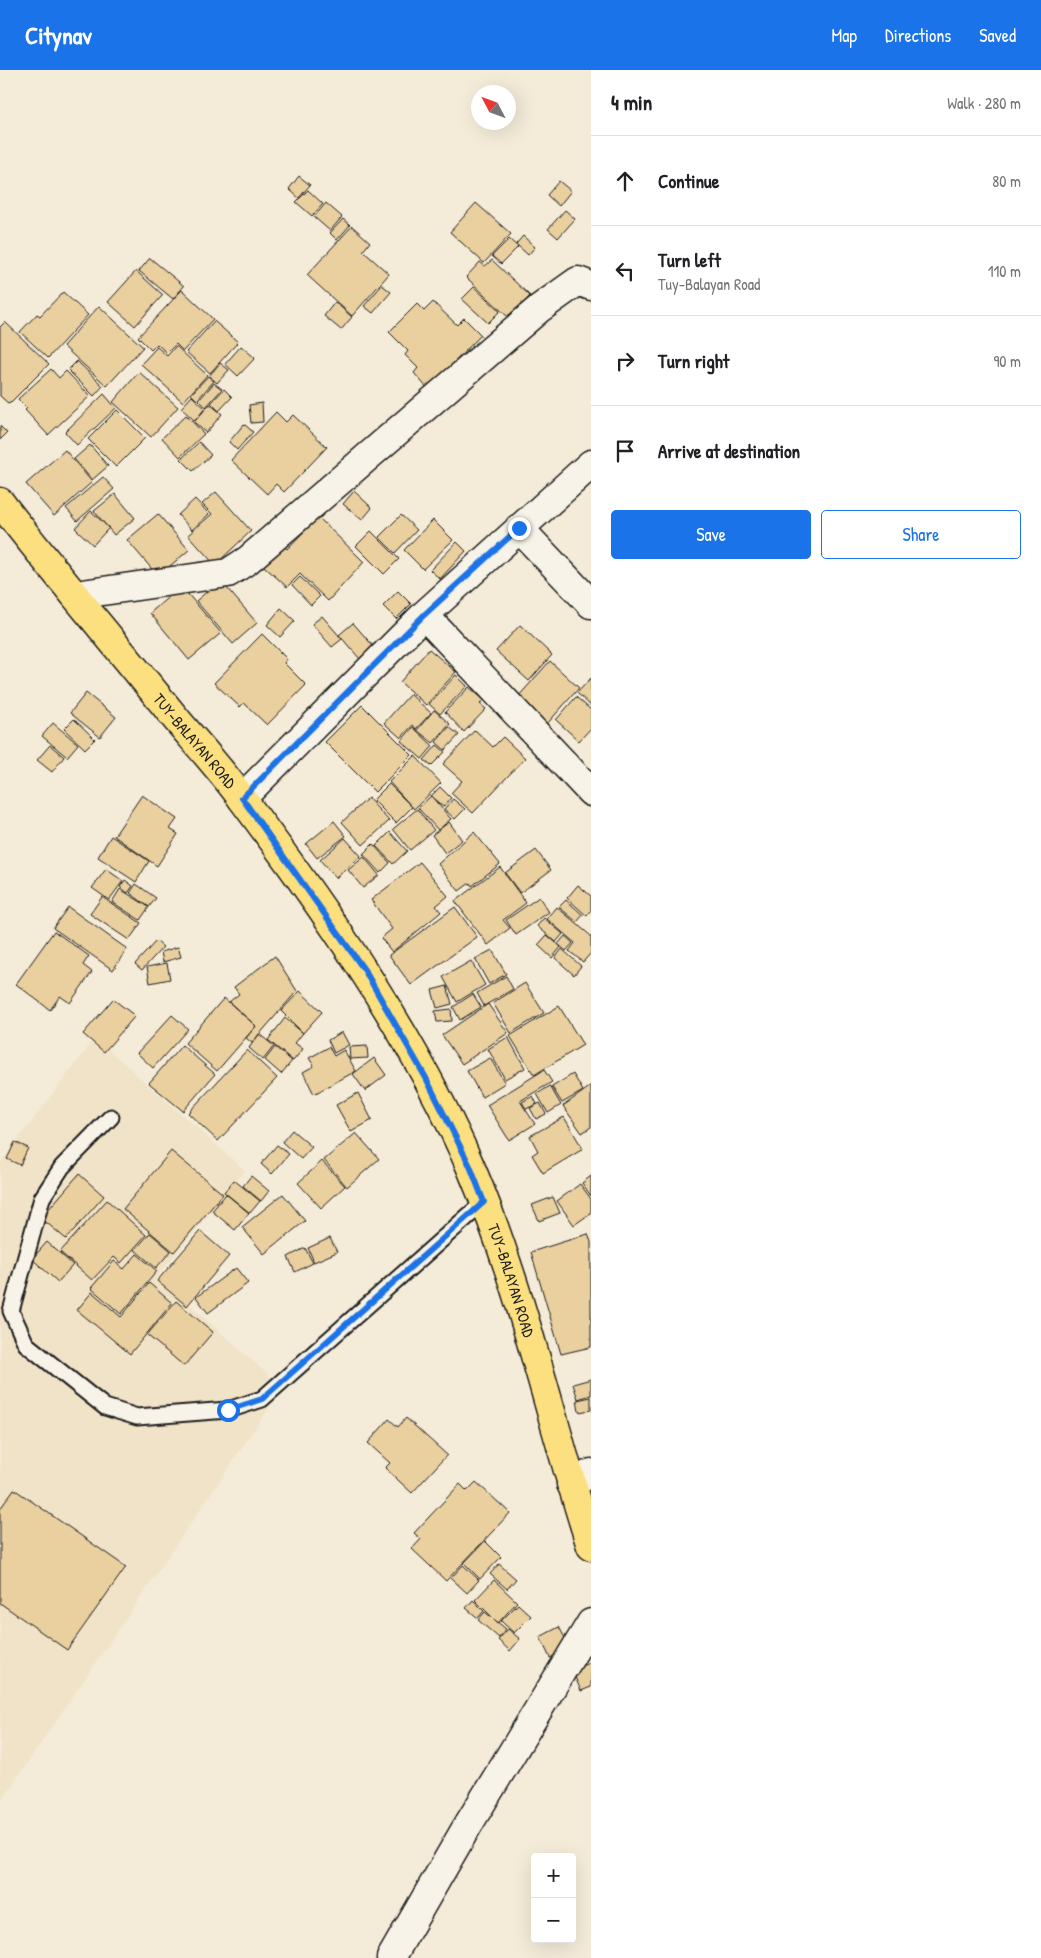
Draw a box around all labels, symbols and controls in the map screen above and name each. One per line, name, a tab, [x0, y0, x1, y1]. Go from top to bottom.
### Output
text: Citynav	[25, 19, 92, 51]
text: Map	[832, 23, 857, 48]
text: Directions	[885, 23, 951, 48]
text: Saved	[979, 23, 1016, 48]
north arrow	[471, 85, 516, 130]
text: 4 min	[611, 88, 652, 117]
text: Walk · 280 m	[947, 92, 1021, 114]
icon: ahead	[611, 167, 639, 195]
text: Continue	[658, 168, 719, 194]
text: 80 m	[992, 170, 1021, 192]
text: Turn left	[658, 247, 721, 273]
icon: left	[611, 257, 639, 285]
text: 110 m	[988, 260, 1021, 282]
text: Tuy-Balayan Road	[658, 273, 760, 295]
icon: right	[611, 347, 639, 375]
text: Turn right	[658, 348, 729, 374]
text: 90 m	[993, 350, 1021, 372]
icon: arrive	[611, 437, 639, 465]
text: Arrive at destination	[658, 438, 800, 464]
button: Save	[611, 510, 811, 559]
button: Share	[821, 510, 1021, 559]
route end	[508, 517, 531, 540]
street label: TUY-BALAYAN ROAD	[148, 688, 241, 793]
street label: TUY-BALAYAN ROAD	[483, 1220, 540, 1340]
route start	[217, 1399, 240, 1422]
map controls	[531, 1853, 576, 1943]
button: +	[531, 1853, 576, 1898]
button: −	[531, 1898, 576, 1943]

